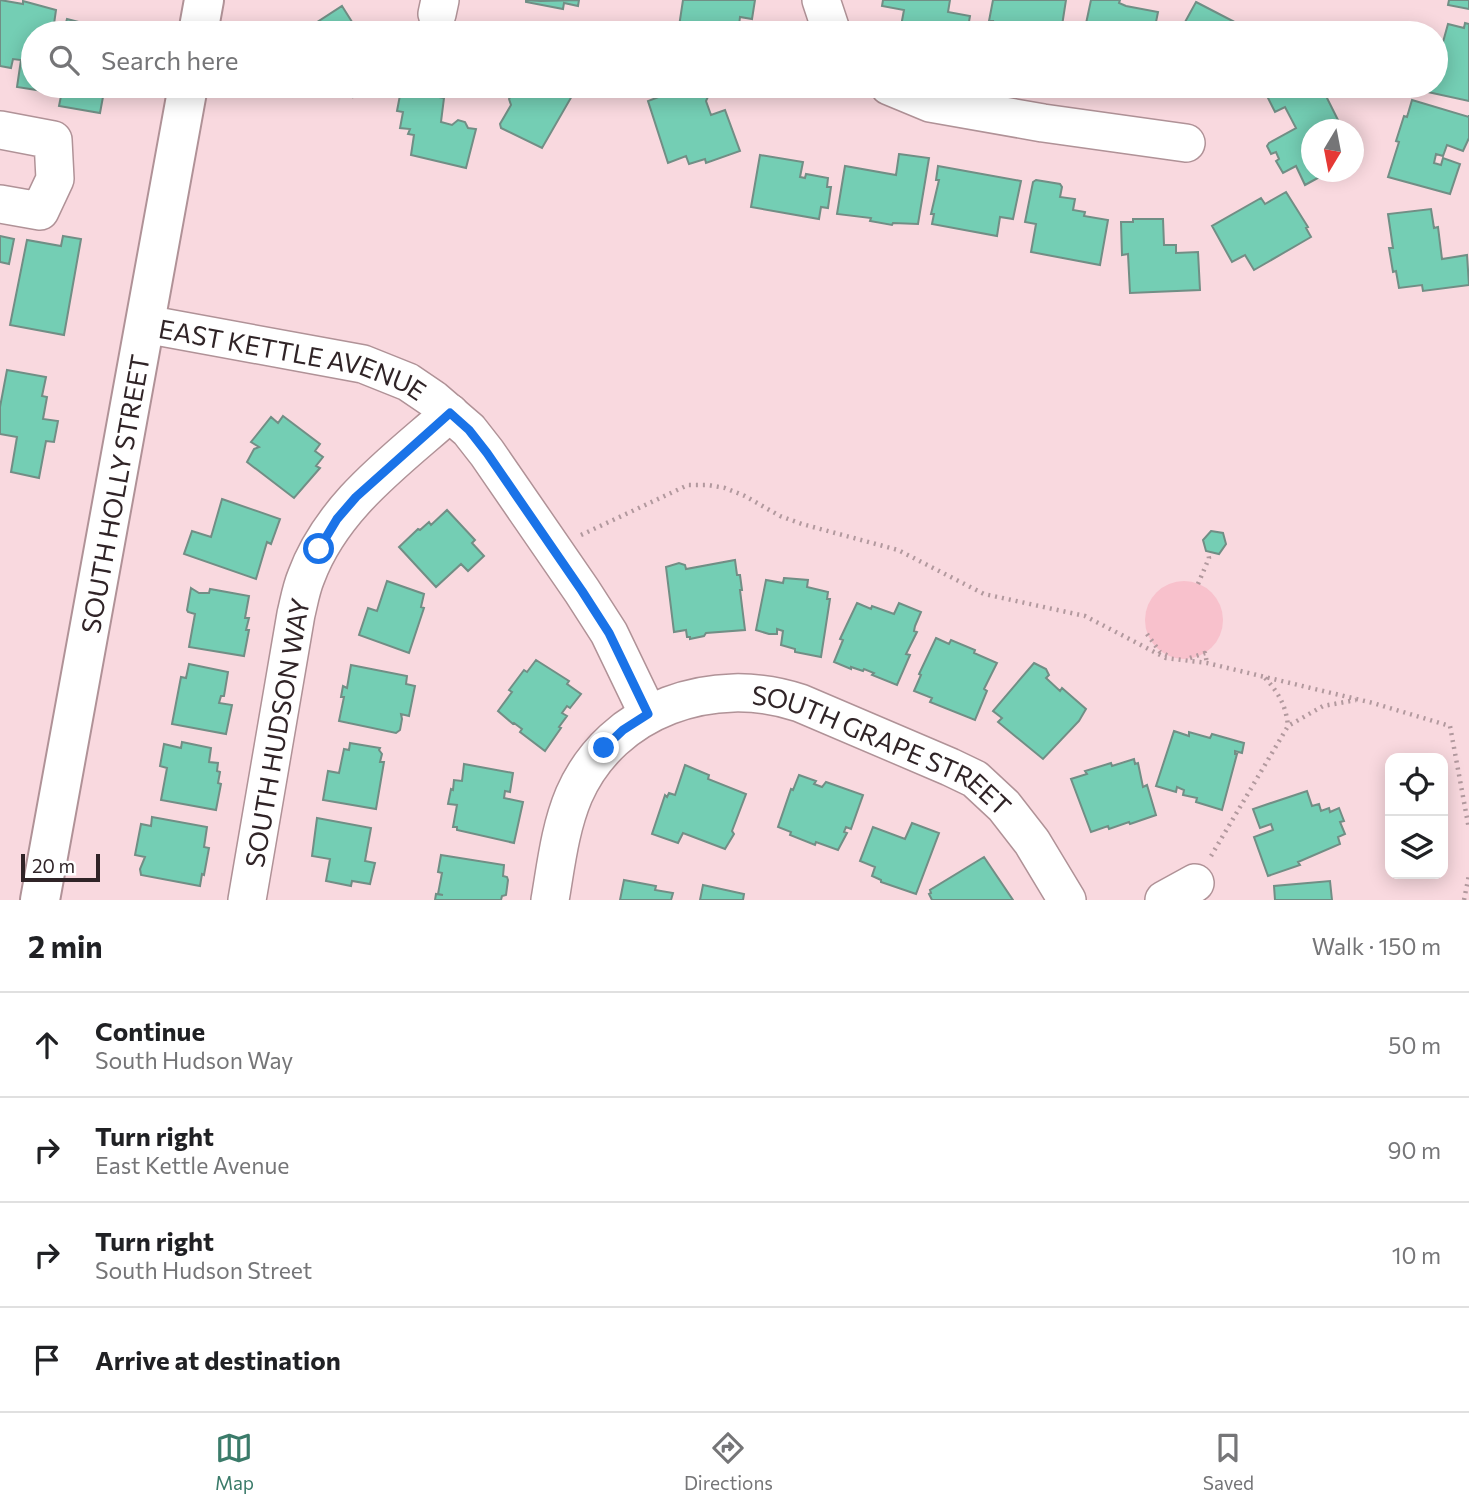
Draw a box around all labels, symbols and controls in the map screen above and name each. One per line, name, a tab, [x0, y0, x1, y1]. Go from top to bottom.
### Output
search box	[21, 21, 1448, 98]
icon: search	[45, 41, 83, 79]
text: Search here	[101, 44, 239, 75]
north arrow	[1301, 119, 1364, 182]
street label: EAST KETTLE AVENUE	[157, 311, 433, 406]
street label: SOUTH HOLLY STREET	[73, 352, 154, 636]
route start	[303, 533, 334, 564]
street label: SOUTH HUDSON WAY	[237, 595, 315, 869]
street label: SOUTH GRAPE STREET	[751, 678, 1018, 821]
route end	[588, 732, 619, 763]
map controls	[1385, 753, 1448, 879]
button: locate	[1385, 753, 1448, 816]
button: layers	[1385, 816, 1448, 879]
scale bar	[21, 851, 100, 883]
text: 20 m	[32, 854, 75, 877]
text: 2 min	[28, 927, 103, 964]
text: Walk · 150 m	[1312, 932, 1441, 960]
text: Continue	[95, 1015, 205, 1046]
icon: ahead	[28, 1026, 66, 1064]
text: 50 m	[1388, 1031, 1441, 1059]
text: South Hudson Way	[95, 1046, 293, 1074]
text: Turn right	[95, 1120, 214, 1151]
icon: right	[28, 1131, 66, 1169]
text: 90 m	[1388, 1136, 1441, 1164]
text: East Kettle Avenue	[95, 1151, 289, 1179]
text: Turn right	[95, 1225, 214, 1256]
icon: right	[28, 1236, 66, 1274]
text: 10 m	[1392, 1241, 1441, 1269]
text: South Hudson Street	[95, 1256, 312, 1284]
icon: arrive	[28, 1341, 66, 1379]
text: Arrive at destination	[95, 1344, 341, 1375]
tab: Map	[215, 1429, 254, 1494]
tab: Directions	[684, 1429, 773, 1494]
tab: Saved	[1203, 1429, 1254, 1494]

